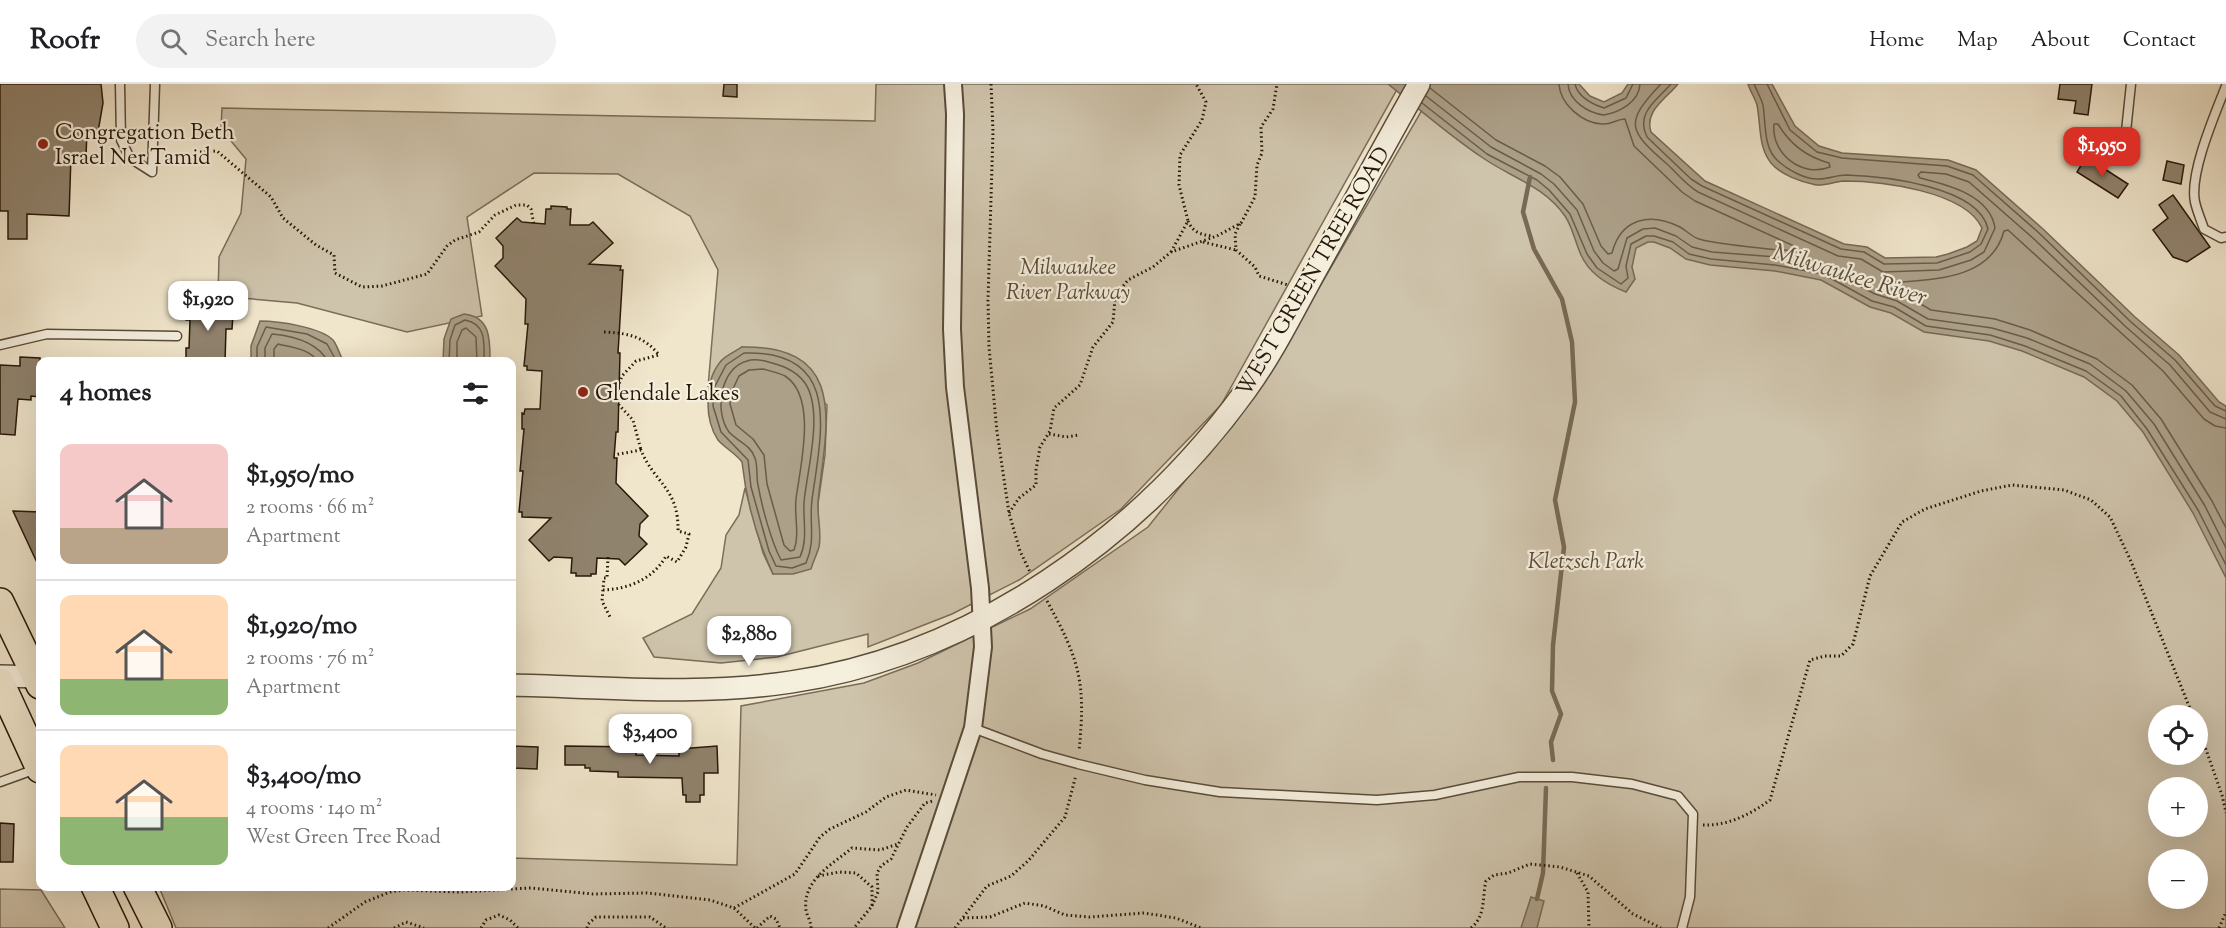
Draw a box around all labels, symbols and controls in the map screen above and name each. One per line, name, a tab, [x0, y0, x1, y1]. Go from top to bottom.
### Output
search box	[136, 14, 556, 68]
text: Roofr	[30, 21, 100, 61]
icon: search	[157, 25, 190, 58]
text: Search here	[205, 25, 315, 57]
text: Home	[1869, 26, 1924, 56]
text: Map	[1957, 26, 1998, 56]
text: About	[2031, 26, 2090, 56]
text: Contact	[2123, 26, 2196, 56]
place label: Congregation Beth Israel Ner Tamid	[55, 118, 235, 175]
pin: $1,950	[2053, 127, 2151, 178]
text: $1,950	[2077, 132, 2127, 161]
marker: Congregation Beth Israel Ner Tamid	[36, 137, 50, 151]
street label: WEST GREEN TREE ROAD	[1230, 141, 1400, 404]
water label: Milwaukee River	[1768, 236, 1931, 316]
park label: Milwaukee River Parkway	[1006, 253, 1130, 310]
pin: $1,920	[159, 281, 257, 332]
text: $1,920	[182, 286, 234, 315]
text: 4 homes	[60, 375, 151, 412]
icon: filters	[459, 377, 492, 410]
place label: Glendale Lakes	[595, 379, 739, 411]
marker: Glendale Lakes	[576, 385, 590, 399]
text: $1,950/mo	[246, 457, 354, 494]
icon: home	[108, 468, 180, 540]
text: 2 rooms · 66 m²	[246, 494, 374, 523]
text: Apartment	[246, 523, 341, 552]
park label: Kletzsch Park	[1528, 547, 1644, 579]
text: $1,920/mo	[246, 608, 357, 645]
pin: $2,880	[700, 616, 798, 667]
icon: home	[108, 619, 180, 691]
text: $2,880	[721, 621, 777, 650]
text: 2 rooms · 76 m²	[246, 645, 374, 674]
text: Apartment	[246, 674, 341, 703]
map controls	[2148, 705, 2208, 909]
button: locate	[2148, 705, 2208, 765]
pin: $3,400	[601, 714, 699, 765]
text: $3,400	[623, 719, 677, 748]
text: $3,400/mo	[246, 758, 361, 795]
icon: home	[108, 769, 180, 841]
button: +	[2148, 777, 2208, 837]
text: 4 rooms · 140 m²	[246, 795, 383, 824]
text: West Green Tree Road	[246, 824, 441, 853]
button: −	[2148, 849, 2208, 909]

